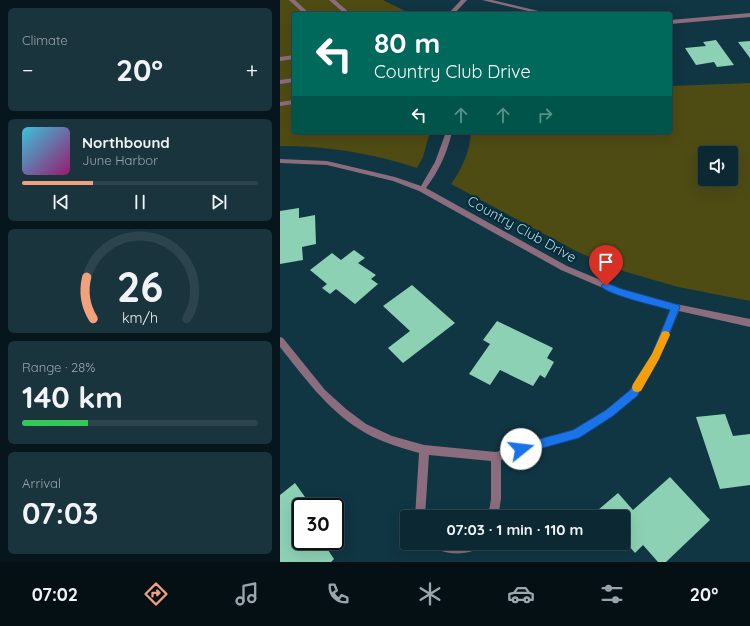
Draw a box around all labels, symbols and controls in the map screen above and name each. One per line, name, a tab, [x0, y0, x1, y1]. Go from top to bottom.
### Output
text: 80 m	[374, 25, 440, 60]
icon: left	[308, 28, 360, 80]
text: Climate	[22, 32, 68, 48]
text: 20°	[116, 51, 163, 89]
text: −	[22, 56, 33, 84]
text: +	[246, 56, 258, 84]
text: Country Club Drive	[374, 60, 531, 83]
icon: left	[408, 104, 430, 126]
icon: ahead	[450, 104, 472, 126]
icon: ahead	[492, 104, 514, 126]
icon: right	[534, 104, 556, 126]
text: Northbound	[82, 133, 170, 152]
map controls	[698, 146, 738, 186]
button: sound	[698, 146, 738, 186]
text: June Harbor	[82, 152, 158, 168]
icon: previous	[50, 191, 72, 213]
icon: pause	[129, 191, 151, 213]
icon: next	[208, 191, 230, 213]
street label: Country Club Drive	[464, 192, 580, 266]
pin	[589, 245, 623, 286]
icon: arrive	[595, 251, 617, 273]
text: 26	[117, 260, 163, 312]
text: km/h	[122, 309, 158, 327]
text: Range · 28%	[22, 359, 95, 375]
text: 140 km	[22, 378, 123, 416]
position arrow	[500, 428, 542, 470]
text: Arrival	[22, 475, 61, 491]
text: 07:03	[22, 494, 98, 532]
speed limit sign: 30	[292, 498, 344, 550]
text: 07:03 · 1 min · 110 m	[447, 520, 583, 539]
icon: directions	[142, 580, 170, 608]
icon: music	[233, 580, 261, 608]
icon: phone	[324, 580, 352, 608]
icon: climate	[416, 580, 444, 608]
icon: car	[507, 580, 535, 608]
icon: filters	[598, 580, 626, 608]
text: 07:02	[32, 583, 78, 606]
text: 20°	[690, 583, 718, 606]

